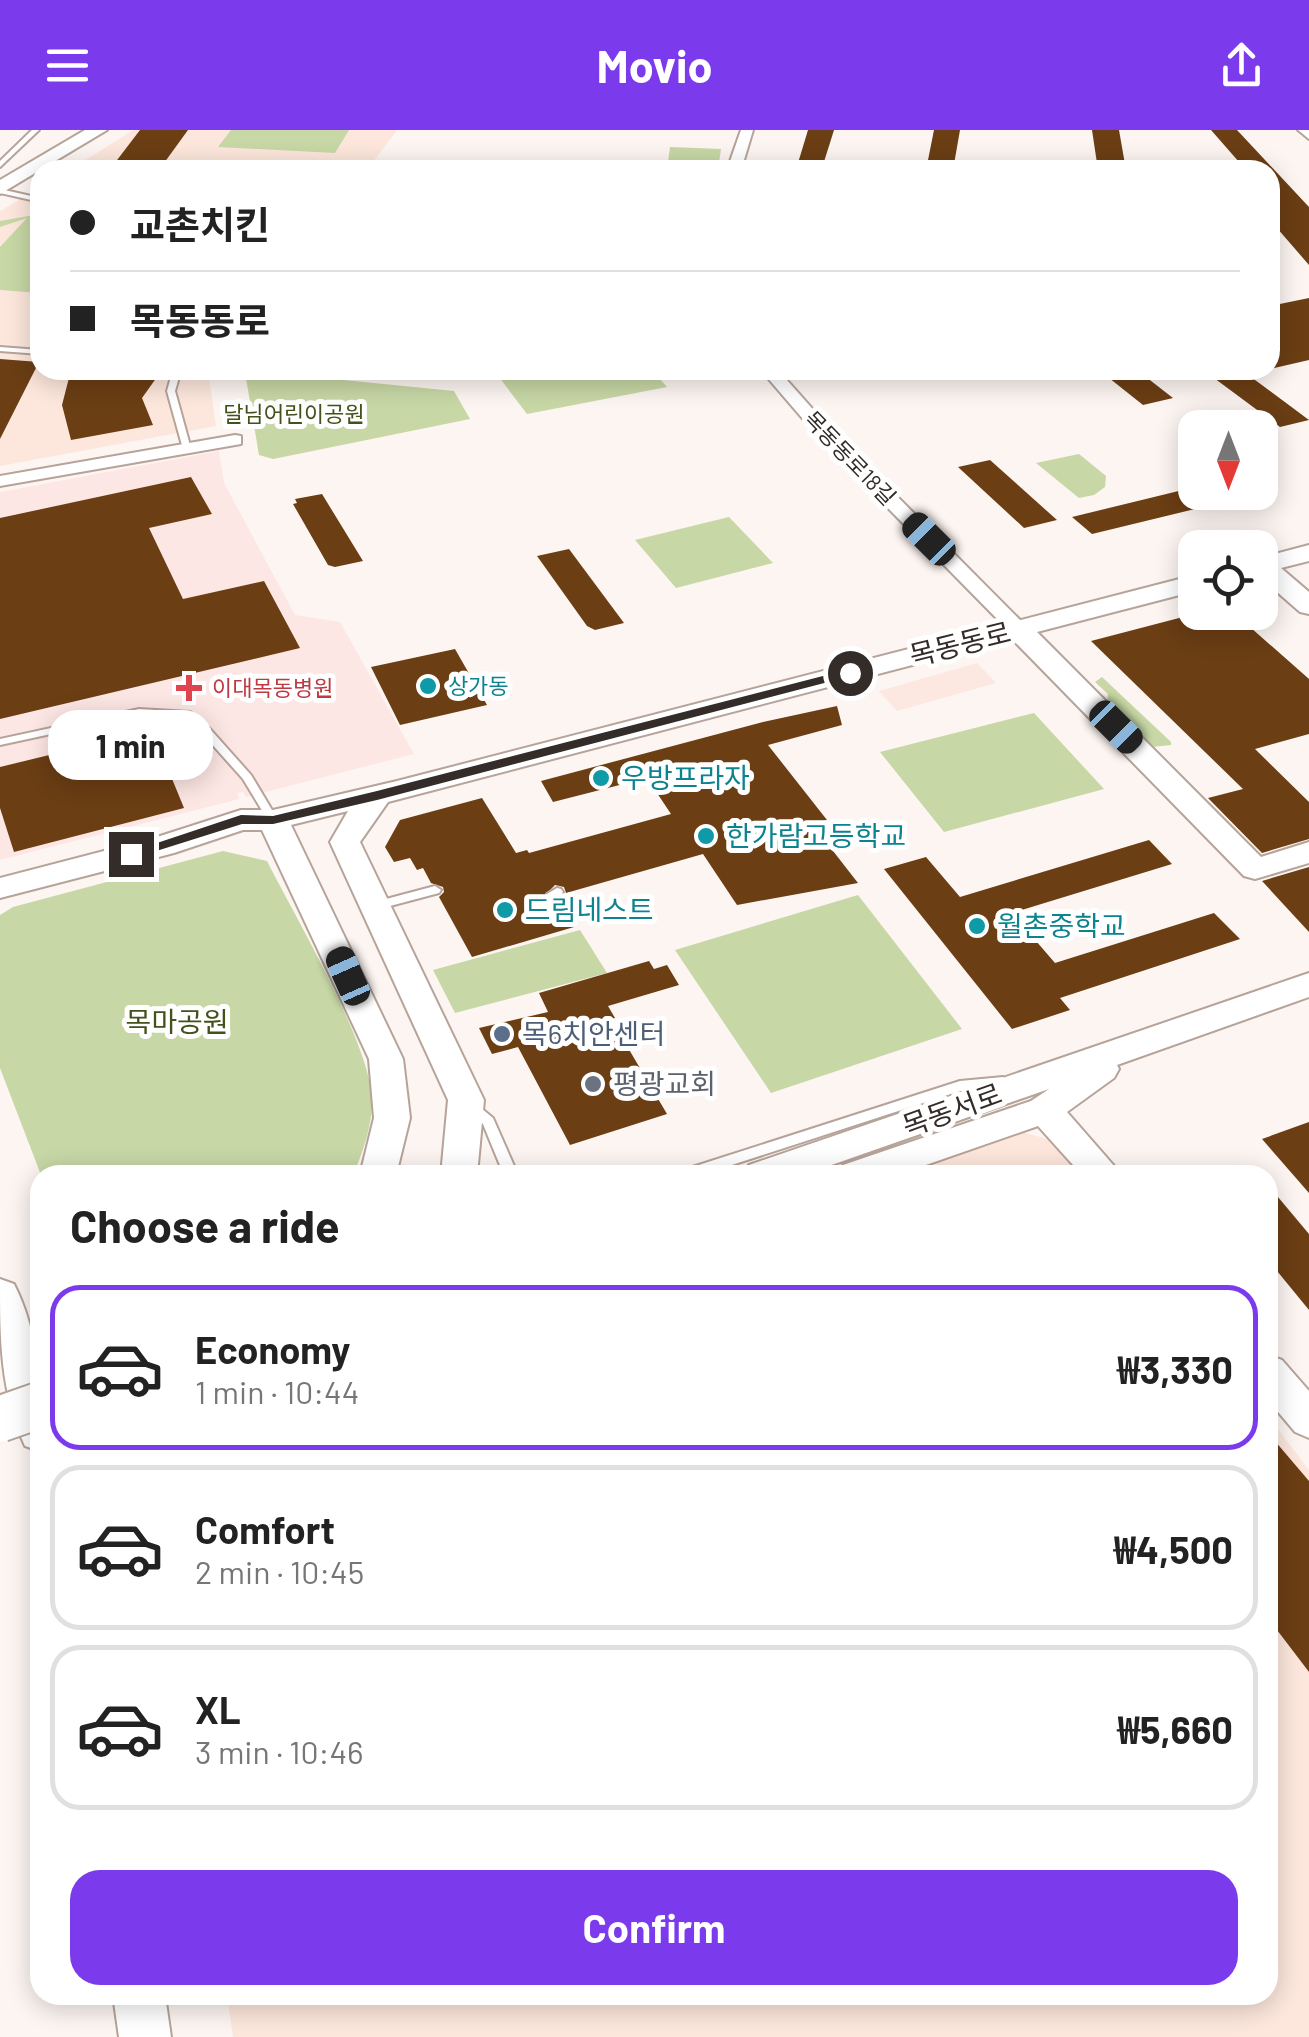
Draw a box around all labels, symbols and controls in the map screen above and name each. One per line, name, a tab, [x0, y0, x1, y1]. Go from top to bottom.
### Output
icon: menu	[40, 38, 95, 93]
text: Movio	[597, 38, 712, 92]
icon: share	[1214, 38, 1269, 93]
text: 교촌치킨	[130, 201, 270, 247]
text: 목동동로	[130, 297, 270, 343]
park label: 달님어린이공원	[223, 400, 365, 426]
street label: 목동동로18길	[800, 405, 902, 510]
north arrow	[1178, 410, 1278, 510]
map controls	[1178, 410, 1278, 630]
car	[897, 507, 961, 571]
button: locate	[1178, 530, 1278, 630]
street label: 목동동로	[906, 614, 1014, 672]
route start	[828, 651, 873, 696]
place label: 상가동	[448, 672, 509, 698]
place label: 이대목동병원	[212, 674, 333, 700]
marker: 이대목동병원	[176, 675, 202, 701]
marker: 상가동	[417, 675, 439, 697]
car	[1084, 695, 1148, 759]
callout: 1 min	[48, 709, 214, 779]
text: 1 min	[95, 726, 166, 764]
place label: 우방프라자	[621, 760, 750, 794]
marker: 우방프라자	[590, 767, 612, 789]
place label: 한가람고등학교	[726, 818, 906, 852]
marker: 한가람고등학교	[695, 825, 717, 847]
route end	[109, 832, 154, 877]
place label: 드림네스트	[525, 892, 654, 926]
marker: 드림네스트	[494, 899, 516, 921]
place label: 월촌중학교	[997, 908, 1126, 942]
marker: 월촌중학교	[966, 915, 988, 937]
car	[322, 942, 374, 1010]
park label: 목마공원	[125, 1004, 229, 1038]
place label: 목6치안센터	[522, 1016, 665, 1050]
marker: 목6치안센터	[491, 1023, 513, 1045]
place label: 평광교회	[613, 1066, 716, 1100]
marker: 평광교회	[582, 1073, 604, 1095]
street label: 목동서로	[897, 1075, 1006, 1143]
text: Choose a ride	[70, 1198, 340, 1252]
icon: car	[75, 1323, 165, 1413]
text: Economy	[195, 1326, 350, 1372]
text: ₩3,330	[1117, 1346, 1233, 1392]
text: 1 min · 10:44	[195, 1372, 359, 1410]
icon: car	[75, 1503, 165, 1593]
text: Comfort	[195, 1506, 335, 1552]
text: ₩4,500	[1114, 1526, 1233, 1572]
text: 2 min · 10:45	[195, 1552, 364, 1590]
icon: car	[75, 1683, 165, 1773]
text: XL	[195, 1686, 241, 1732]
text: ₩5,660	[1118, 1706, 1233, 1752]
text: 3 min · 10:46	[195, 1732, 364, 1770]
button: Confirm	[70, 1870, 1238, 1985]

